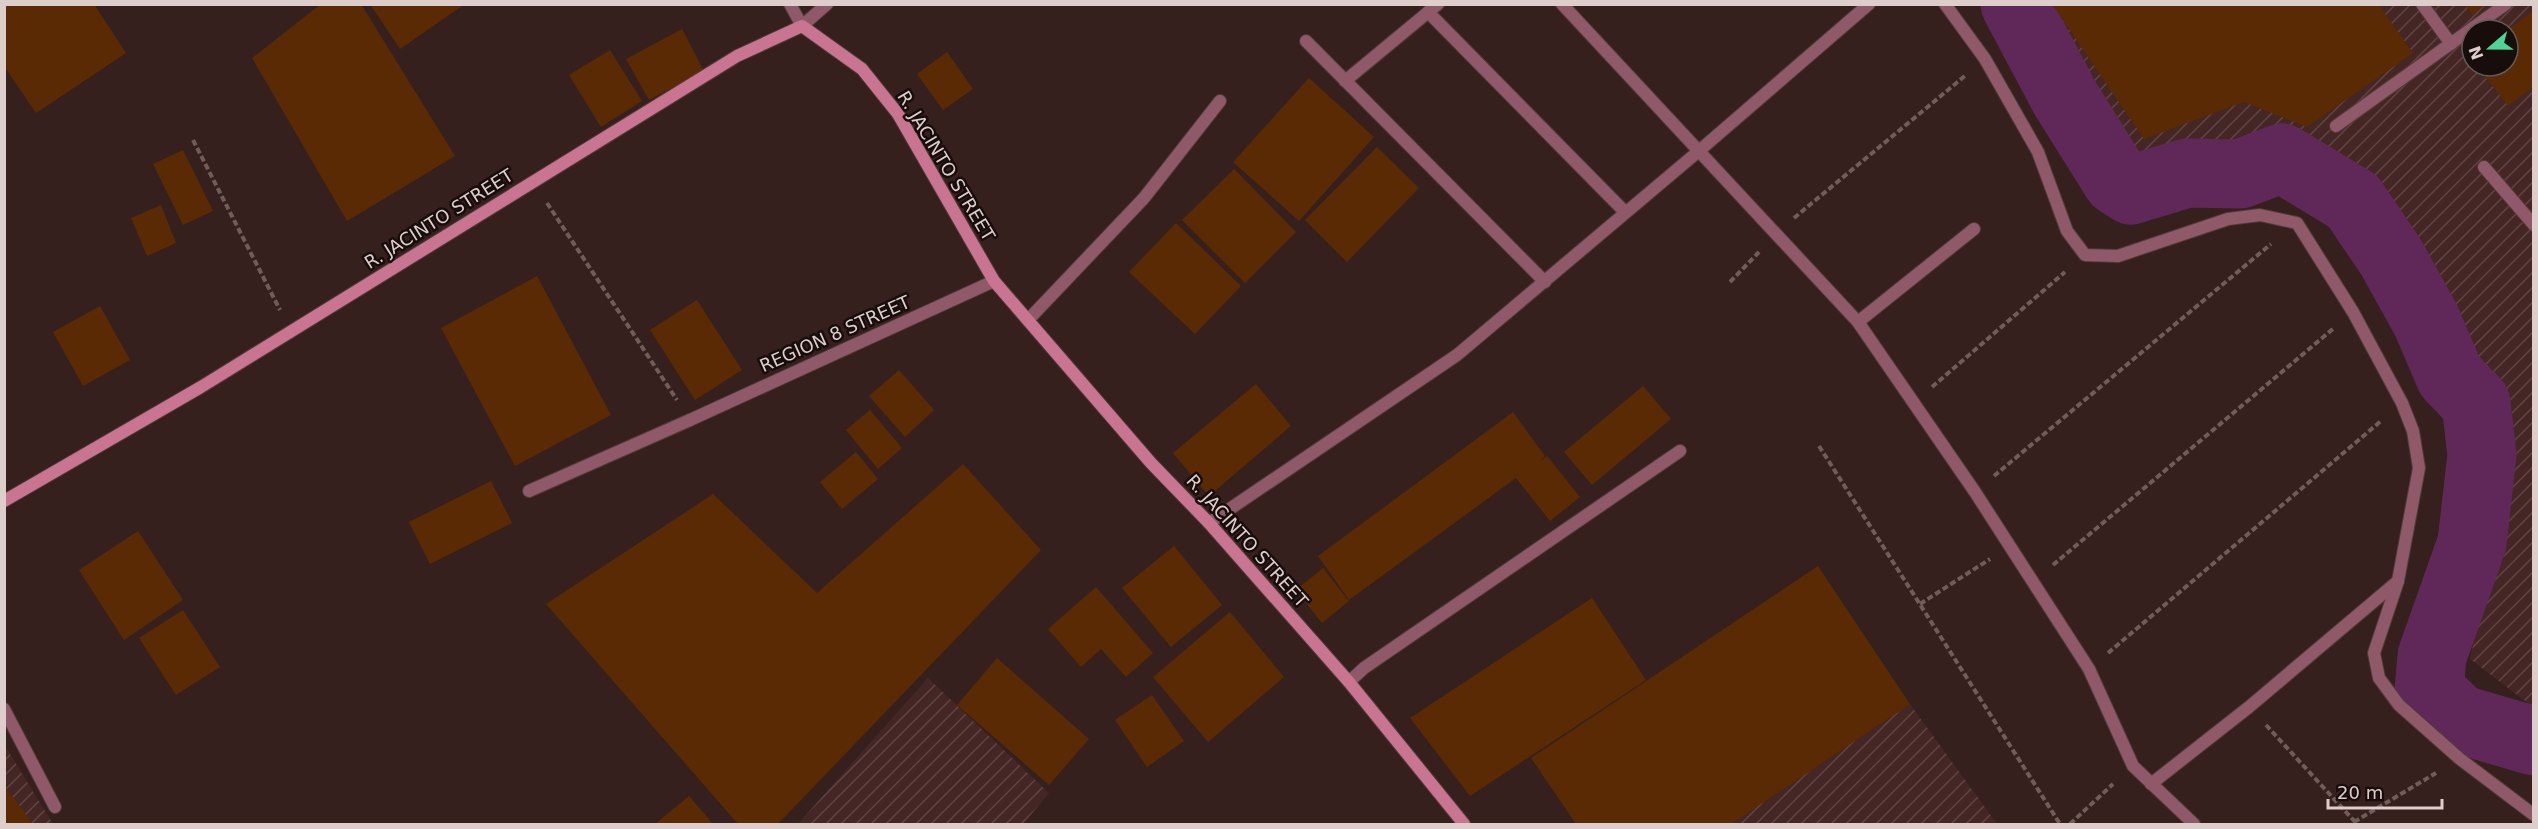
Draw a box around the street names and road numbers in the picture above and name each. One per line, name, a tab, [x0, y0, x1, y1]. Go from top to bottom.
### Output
street label: R. JACINTO STREET	[893, 87, 1000, 245]
street label: R. JACINTO STREET	[361, 164, 518, 273]
street label: REGION 8 STREET	[756, 291, 914, 376]
street label: R. JACINTO STREET	[1182, 470, 1313, 612]

